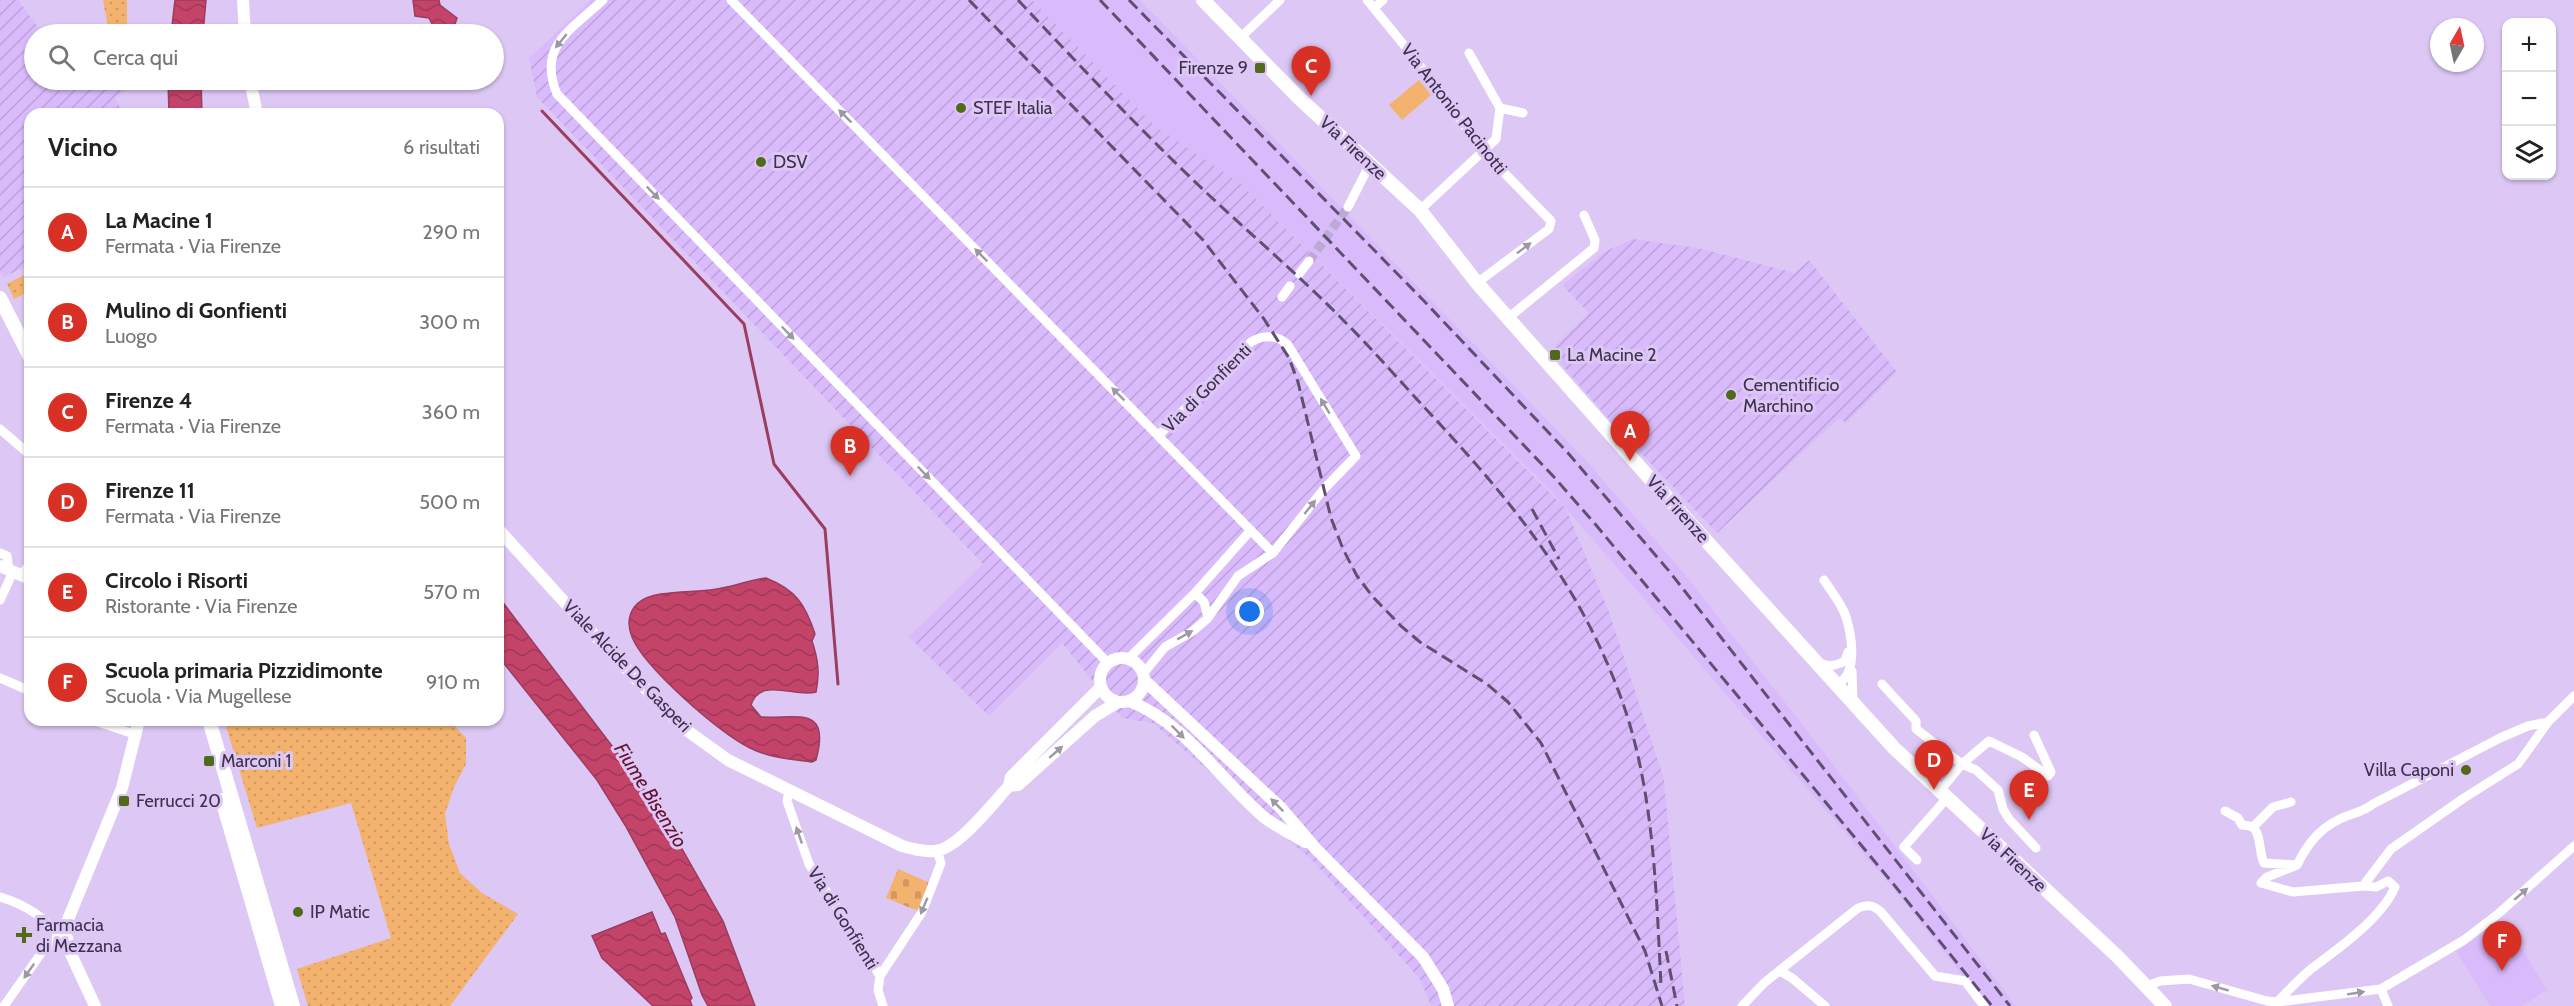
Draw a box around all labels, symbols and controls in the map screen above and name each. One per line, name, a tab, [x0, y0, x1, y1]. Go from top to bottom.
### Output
north arrow	[2430, 18, 2484, 72]
map controls	[2502, 18, 2556, 180]
button: +	[2502, 18, 2556, 72]
search box	[24, 24, 504, 90]
one-way arrow	[555, 33, 568, 49]
street label: Via Antonio Pacinotti	[1396, 39, 1512, 179]
icon: search	[45, 41, 78, 74]
text: Cerca qui	[93, 44, 178, 71]
pin: C	[1292, 46, 1330, 96]
place label: Firenze 9	[1178, 57, 1248, 79]
marker: Firenze 9	[1253, 61, 1267, 75]
button: −	[2502, 72, 2556, 126]
place label: STEF Italia	[973, 97, 1053, 119]
marker: STEF Italia	[954, 101, 968, 115]
one-way arrow	[838, 109, 852, 123]
street label: Via Firenze	[1315, 111, 1391, 185]
button: layers	[2502, 126, 2556, 180]
text: Vicino	[48, 131, 117, 163]
text: 6 risultati	[403, 135, 480, 159]
place label: DSV	[773, 151, 808, 173]
marker: DSV	[754, 155, 768, 169]
one-way arrow	[645, 185, 659, 199]
text: La Macine 1	[105, 207, 213, 234]
text: A	[61, 220, 74, 244]
text: 290 m	[422, 220, 480, 244]
text: Fermata · Via Firenze	[105, 234, 281, 258]
one-way arrow	[1516, 242, 1531, 254]
one-way arrow	[975, 248, 989, 262]
text: Mulino di Gonfienti	[105, 297, 287, 324]
text: B	[61, 310, 74, 334]
text: 300 m	[419, 310, 480, 334]
text: Luogo	[105, 324, 157, 348]
one-way arrow	[781, 325, 795, 340]
street label: Via di Gonfienti	[1158, 339, 1256, 437]
place label: La Macine 2	[1567, 344, 1657, 366]
marker: La Macine 2	[1548, 348, 1562, 362]
place label: Cementificio Marchino	[1743, 374, 1840, 417]
text: Firenze 4	[105, 387, 192, 414]
one-way arrow	[1112, 387, 1126, 401]
marker: Cementificio Marchino	[1724, 388, 1738, 402]
one-way arrow	[1320, 398, 1331, 414]
text: C	[61, 400, 74, 424]
text: 360 m	[422, 400, 480, 424]
pin: A	[1610, 412, 1650, 461]
text: Fermata · Via Firenze	[105, 414, 281, 438]
pin: B	[830, 426, 870, 476]
one-way arrow	[916, 466, 930, 480]
street label: Via Firenze	[1642, 471, 1714, 547]
text: Firenze 11	[105, 477, 195, 504]
text: D	[60, 490, 75, 514]
text: 500 m	[419, 490, 480, 514]
one-way arrow	[1303, 499, 1316, 515]
text: Fermata · Via Firenze	[105, 504, 281, 528]
text: Circolo i Risorti	[105, 567, 248, 594]
text: E	[62, 580, 73, 604]
text: 570 m	[423, 580, 480, 604]
text: Ristorante · Via Firenze	[105, 594, 297, 618]
street label: Viale Alcide De Gasperi	[558, 595, 696, 737]
your location	[1235, 597, 1264, 626]
one-way arrow	[1177, 630, 1194, 640]
text: Scuola primaria Pizzidimonte	[105, 657, 383, 684]
text: F	[62, 670, 73, 694]
text: 910 m	[426, 670, 480, 694]
text: Scuola · Via Mugellese	[105, 684, 292, 708]
one-way arrow	[1171, 724, 1185, 738]
water label: Fiume Bisenzio	[609, 738, 693, 852]
pin: D	[1914, 740, 1954, 790]
one-way arrow	[1048, 746, 1063, 759]
place label: Marconi 1	[221, 750, 291, 772]
marker: Marconi 1	[202, 754, 216, 768]
place label: Villa Caponi	[2364, 759, 2454, 781]
marker: Villa Caponi	[2459, 763, 2473, 777]
pin: E	[2010, 770, 2048, 820]
place label: Ferrucci 20	[136, 790, 221, 812]
marker: Ferrucci 20	[117, 794, 131, 808]
one-way arrow	[1270, 798, 1284, 813]
street label: Via Firenze	[1975, 823, 2051, 897]
one-way arrow	[793, 826, 803, 844]
street label: Via di Gonfienti	[803, 863, 883, 973]
one-way arrow	[2513, 888, 2528, 901]
one-way arrow	[919, 898, 929, 916]
place label: IP Matic	[310, 901, 370, 923]
marker: IP Matic	[291, 905, 305, 919]
place label: Farmacia di Mezzana	[36, 914, 122, 957]
pin: F	[2482, 922, 2522, 971]
marker: Farmacia di Mezzana	[17, 928, 31, 942]
one-way arrow	[23, 962, 35, 978]
one-way arrow	[2211, 983, 2229, 992]
one-way arrow	[2347, 989, 2366, 998]

